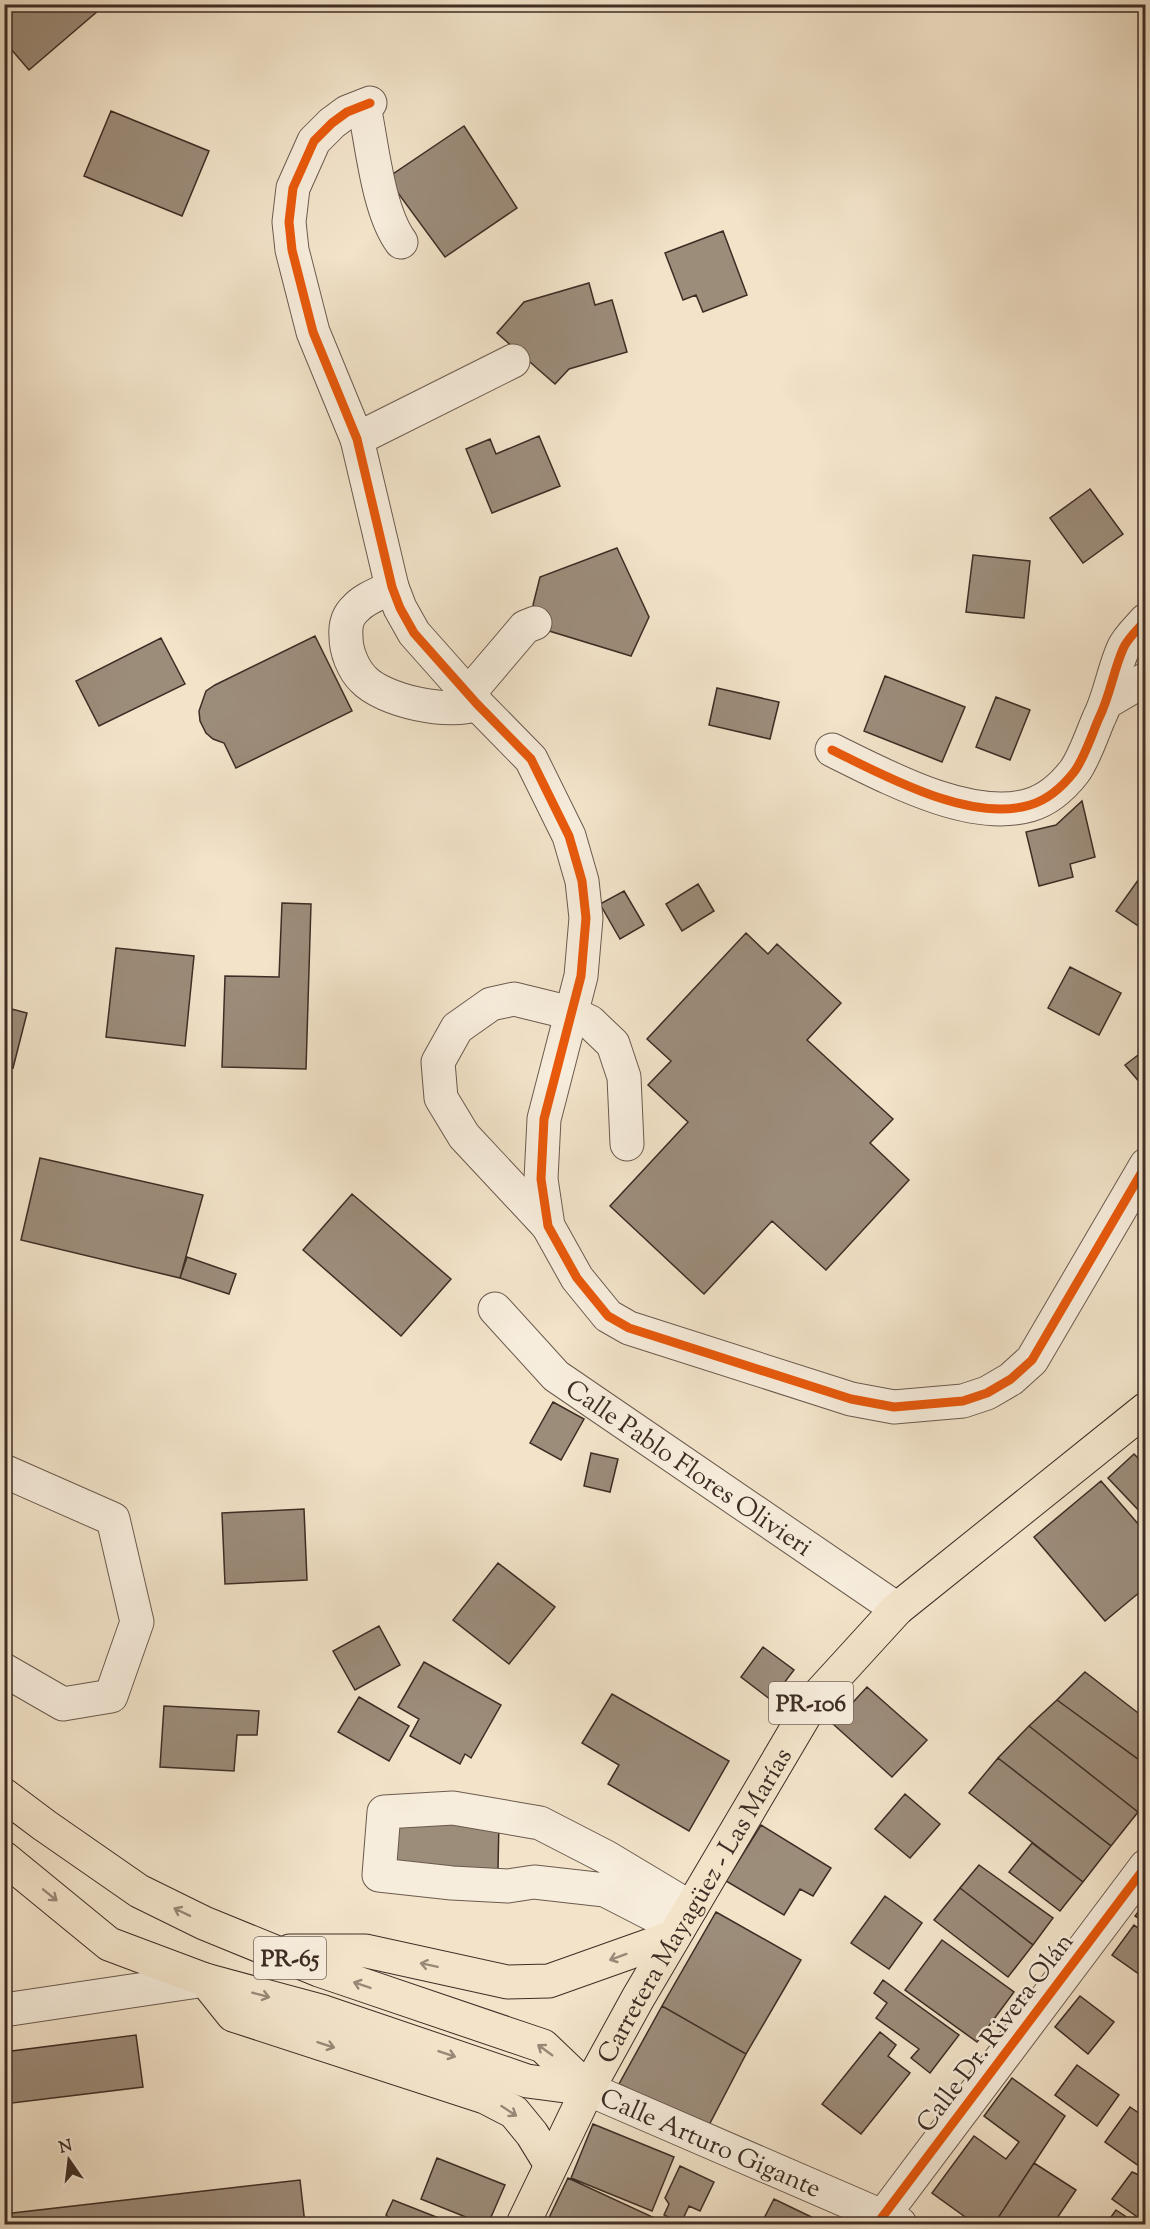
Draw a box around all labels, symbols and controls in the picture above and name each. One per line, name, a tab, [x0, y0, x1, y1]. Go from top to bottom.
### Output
street label: Calle Pablo Flores Olivieri	[557, 1372, 819, 1567]
road number: PR-106	[769, 1682, 853, 1724]
street label: Carretera Mayagüez - Las Marías	[589, 1741, 803, 2071]
one-way arrow	[42, 1889, 58, 1902]
one-way arrow	[173, 1905, 191, 1917]
street label: Calle Dr. Rivera Olán	[909, 1926, 1083, 2141]
road number: PR-65	[254, 1937, 326, 1979]
one-way arrow	[610, 1953, 628, 1964]
one-way arrow	[420, 1959, 439, 1970]
one-way arrow	[353, 1978, 372, 1989]
one-way arrow	[251, 1990, 270, 2001]
one-way arrow	[316, 2040, 335, 2051]
one-way arrow	[538, 2044, 554, 2056]
one-way arrow	[437, 2049, 456, 2060]
street label: Calle Arturo Gigante	[594, 2080, 826, 2209]
one-way arrow	[500, 2104, 517, 2117]
north arrow	[39, 2130, 99, 2190]
text: N	[57, 2135, 75, 2161]

